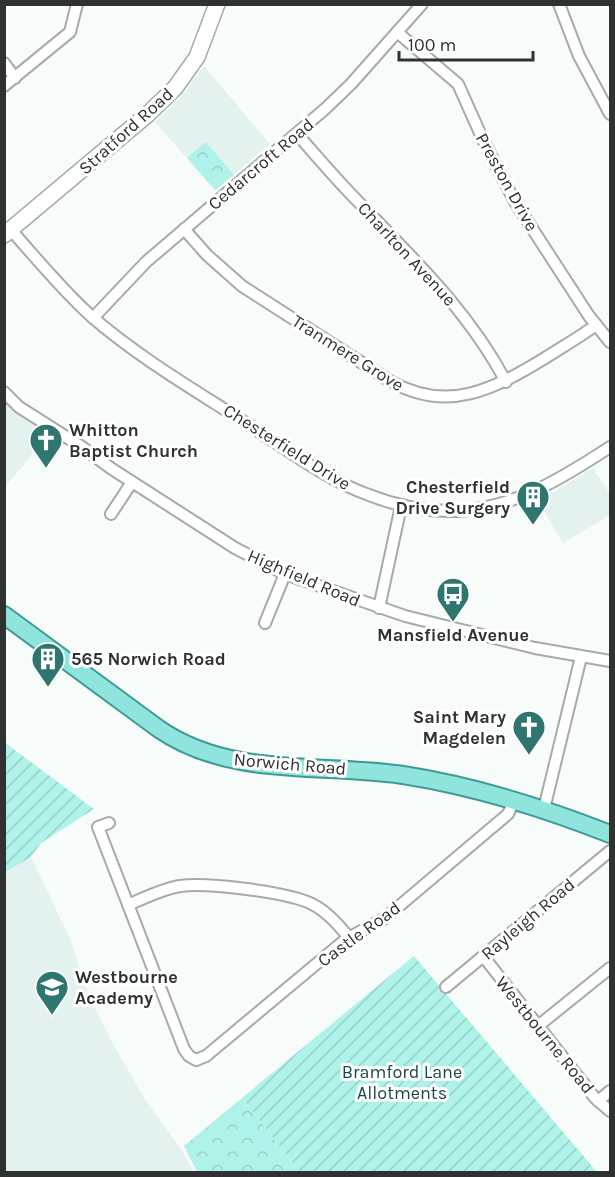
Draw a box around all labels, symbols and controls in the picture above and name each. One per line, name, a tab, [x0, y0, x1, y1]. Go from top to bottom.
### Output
scale bar	[399, 24, 532, 62]
text: 100 m	[408, 34, 456, 56]
street label: Stratford Road	[74, 83, 178, 179]
street label: Cedarcroft Road	[204, 113, 318, 215]
street label: Preston Drive	[471, 129, 543, 235]
street label: Charlton Avenue	[353, 197, 461, 311]
street label: Tranmere Grove	[288, 310, 408, 396]
street label: Chesterfield Drive	[219, 399, 355, 495]
place label: Whitton Baptist Church	[69, 419, 198, 462]
church icon: Whitton Baptist Church	[28, 422, 64, 469]
place label: Chesterfield Drive Surgery	[395, 476, 510, 519]
building icon: Chesterfield Drive Surgery	[515, 479, 551, 526]
street label: Highfield Road	[244, 544, 364, 612]
bus stop icon: Mansfield Avenue	[435, 576, 471, 623]
place label: Mansfield Avenue	[377, 624, 529, 646]
building icon: 565 Norwich Road	[30, 641, 66, 688]
place label: 565 Norwich Road	[71, 648, 226, 670]
place label: Saint Mary Magdelen	[413, 706, 506, 749]
church icon: Saint Mary Magdelen	[511, 709, 547, 756]
street label: Norwich Road	[233, 748, 347, 780]
street label: Rayleigh Road	[477, 873, 579, 965]
street label: Castle Road	[313, 897, 405, 971]
place label: Westbourne Academy	[75, 966, 178, 1009]
school or university icon: Westbourne Academy	[34, 969, 70, 1016]
street label: Westbourne Road	[491, 972, 599, 1098]
park label: Bramford Lane Allotments	[342, 1061, 462, 1104]

